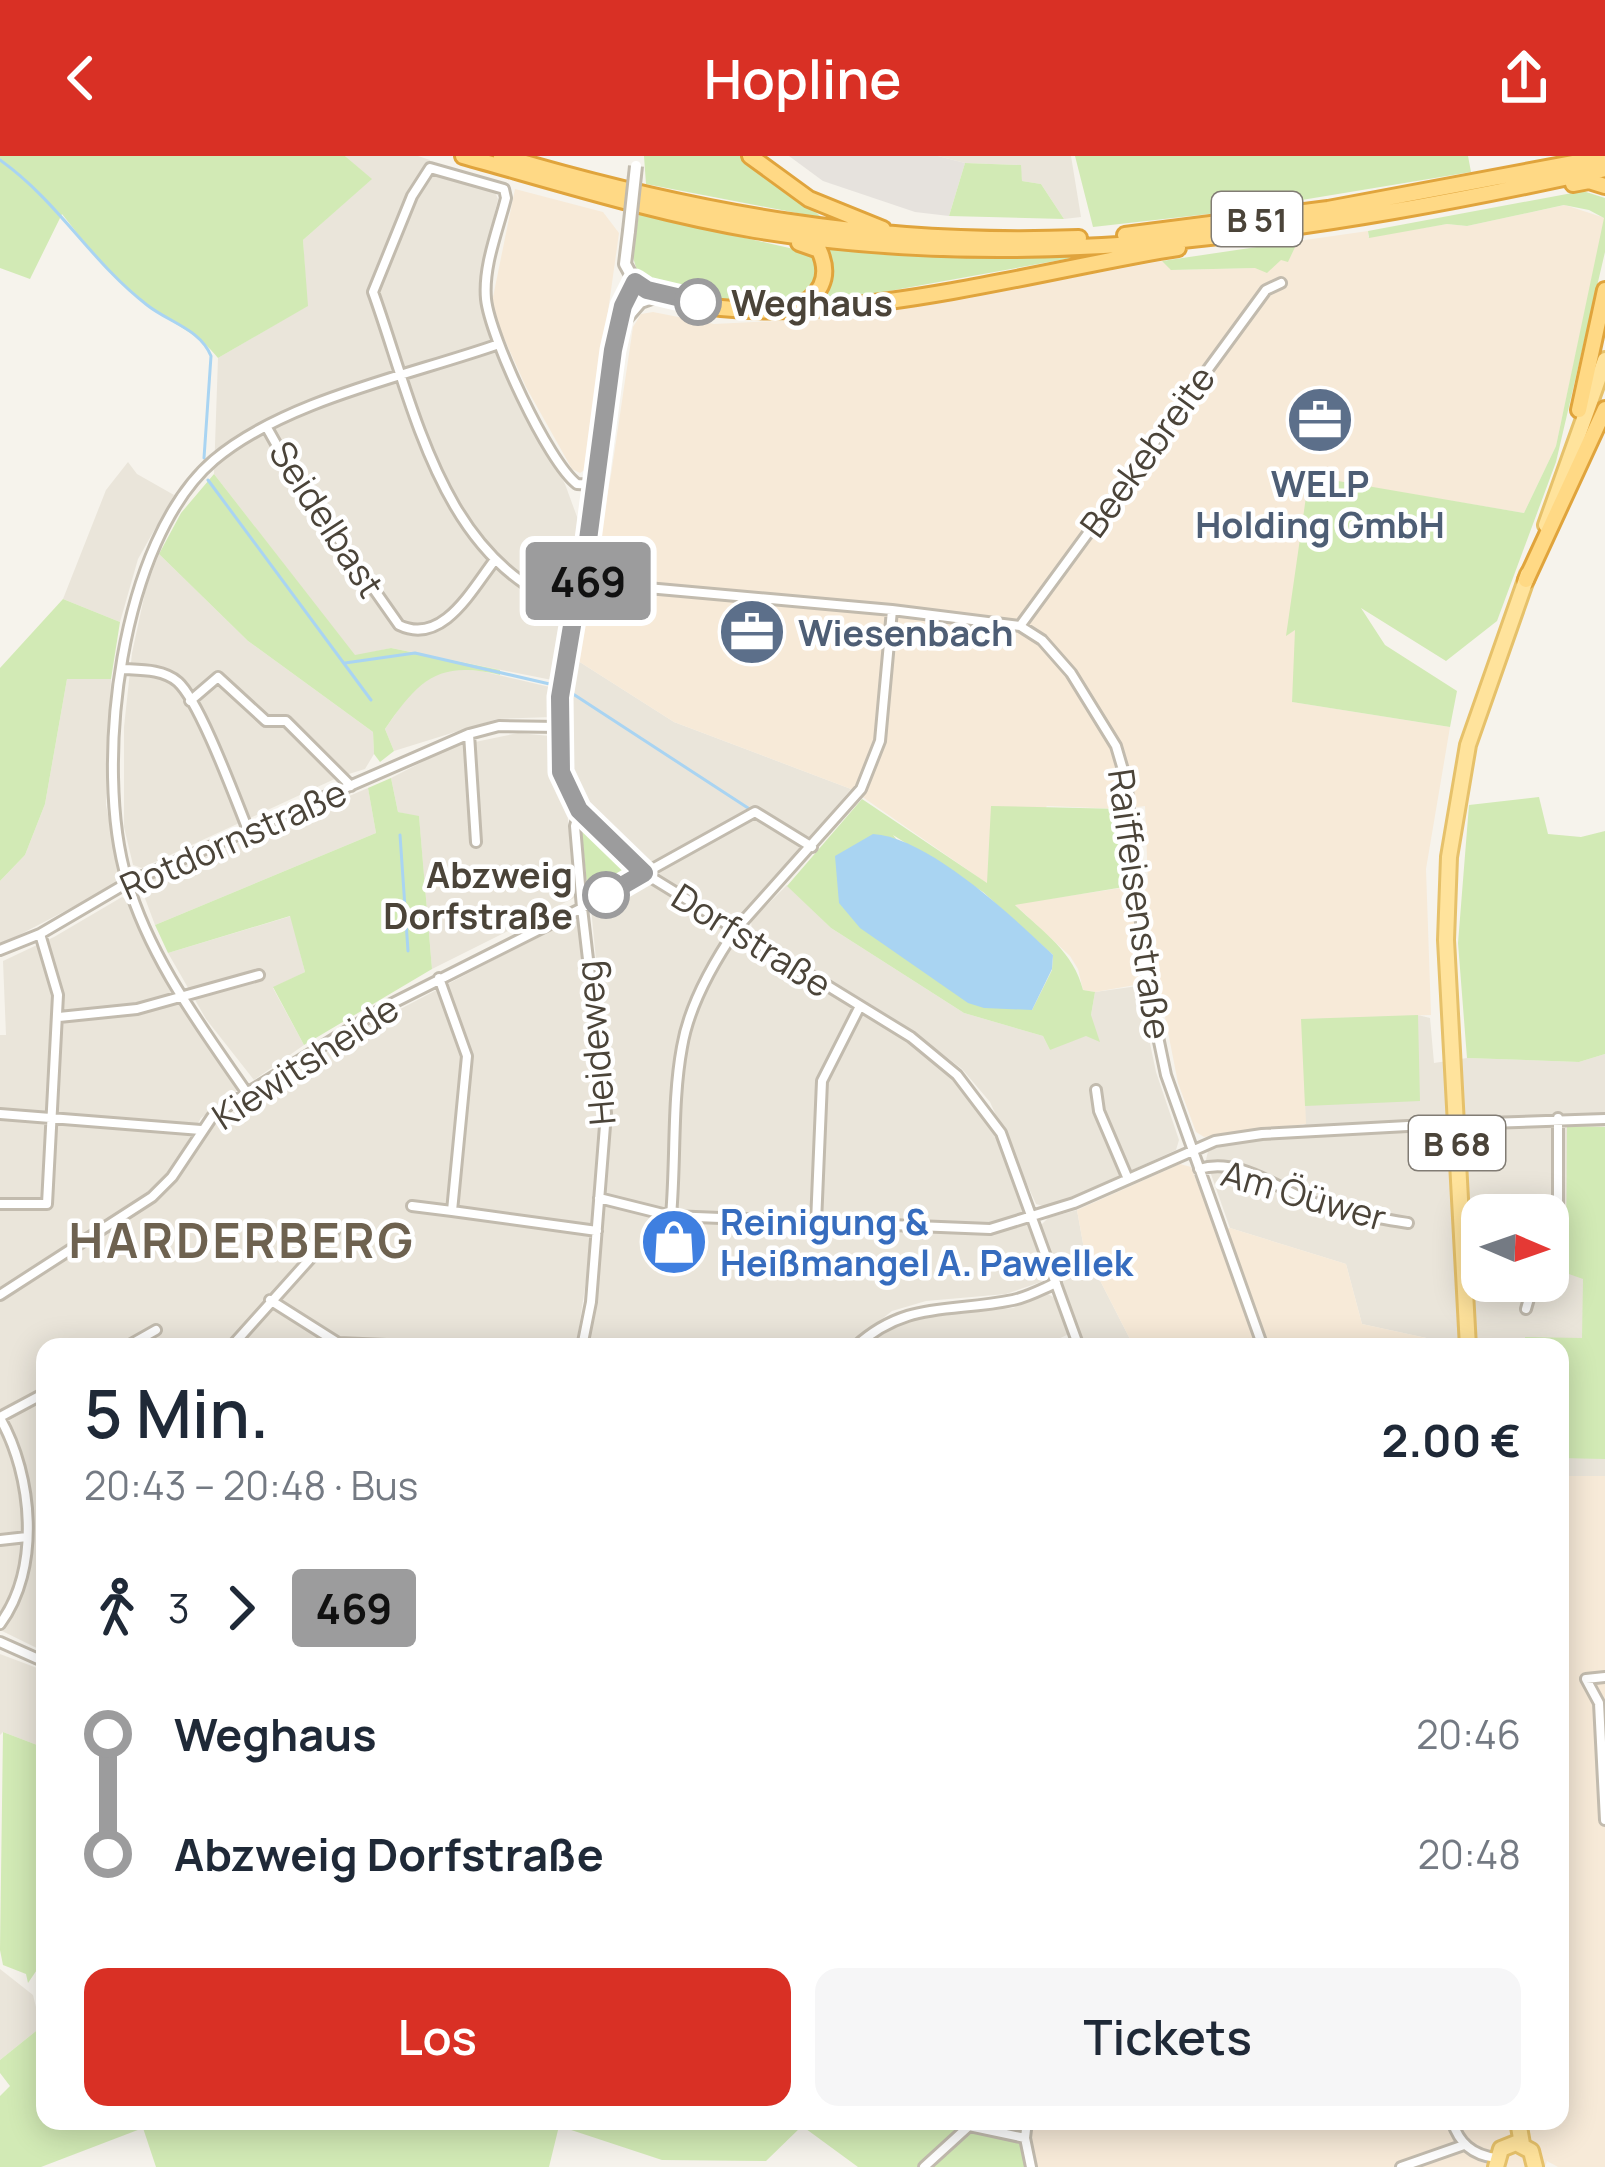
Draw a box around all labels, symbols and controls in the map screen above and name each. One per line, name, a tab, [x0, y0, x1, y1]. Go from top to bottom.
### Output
text: Hopline	[704, 41, 901, 115]
icon: back	[48, 45, 114, 111]
icon: share	[1491, 45, 1557, 111]
road number: B 51	[1212, 192, 1302, 246]
place label: Weghaus	[731, 278, 893, 327]
marker: Weghaus	[676, 280, 720, 324]
street label: Beekebreite	[1068, 355, 1226, 547]
office icon: WELP Holding GmbH	[1285, 385, 1355, 455]
street label: Seidelbast	[258, 431, 396, 607]
place label: WELP Holding GmbH	[1195, 459, 1445, 549]
line badge: 469	[519, 542, 657, 620]
text: 469	[550, 552, 626, 610]
office icon: Wiesenbach	[717, 597, 787, 667]
place label: Wiesenbach	[798, 608, 1013, 657]
street label: Raiffeisenstraße	[1097, 766, 1183, 1042]
street label: Rotdornstraße	[112, 767, 354, 911]
place label: Abzweig Dorfstraße	[383, 850, 573, 940]
street label: Dorfstraße	[663, 872, 841, 1008]
marker: Abzweig Dorfstraße	[584, 873, 628, 917]
street label: Heideweg	[563, 959, 627, 1127]
street label: Kiewitsheide	[202, 984, 408, 1140]
road number: B 68	[1409, 1116, 1505, 1170]
street label: Am Öüwer	[1216, 1148, 1392, 1242]
north arrow	[1461, 1194, 1569, 1302]
map controls	[1461, 1194, 1569, 1302]
place label: Reinigung & Heißmangel A. Pawellek	[720, 1197, 1135, 1287]
district label: HARDERBERG	[68, 1207, 416, 1272]
shop icon: Reinigung & Heißmangel A. Pawellek	[639, 1207, 709, 1277]
text: 5 Min.	[84, 1368, 269, 1458]
text: 2.00 €	[1382, 1409, 1521, 1471]
text: 20:43 – 20:48 · Bus	[84, 1458, 418, 1512]
icon: walk	[84, 1575, 150, 1641]
icon: forward	[208, 1575, 274, 1641]
text: 469	[316, 1579, 392, 1637]
text: 3	[168, 1581, 190, 1635]
text: Weghaus	[174, 1703, 377, 1765]
text: 20:46	[1416, 1707, 1521, 1761]
text: Abzweig Dorfstraße	[174, 1823, 604, 1885]
text: 20:48	[1418, 1827, 1521, 1881]
button: Los	[84, 1968, 791, 2106]
button: Tickets	[815, 1968, 1521, 2106]

